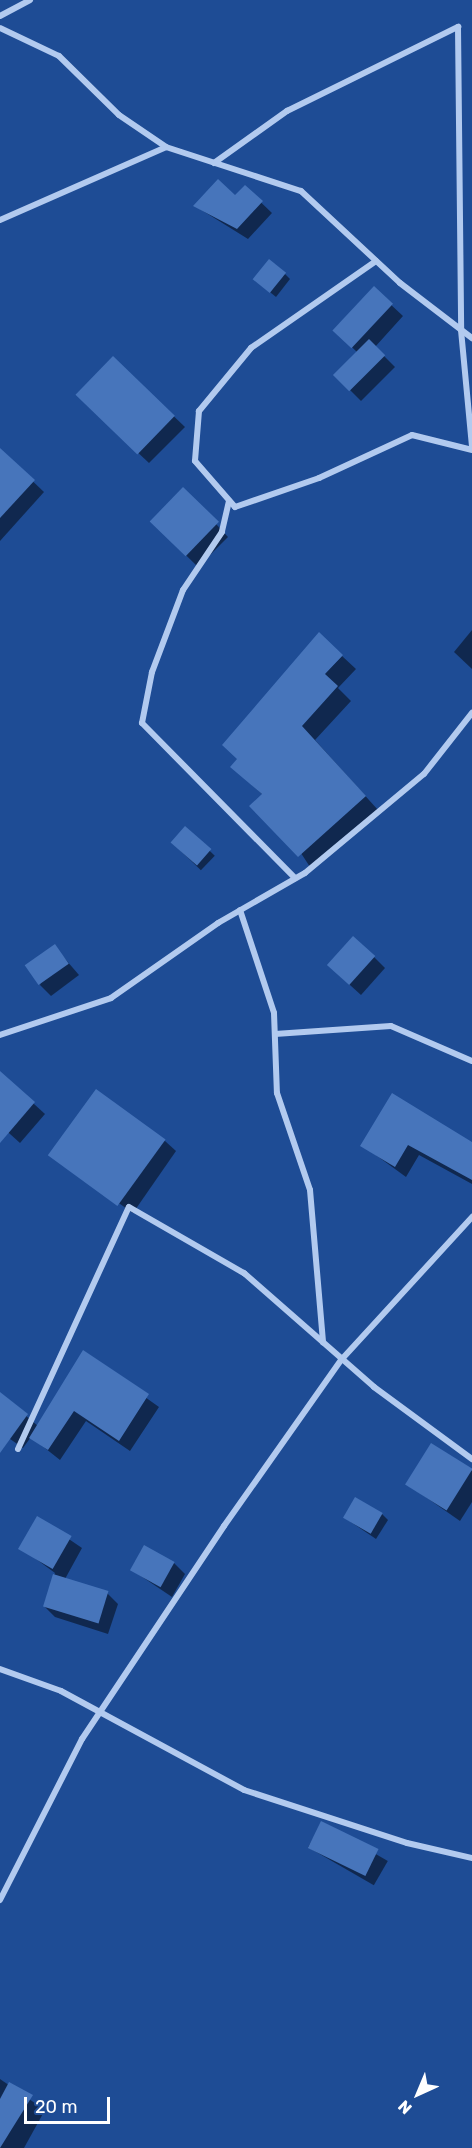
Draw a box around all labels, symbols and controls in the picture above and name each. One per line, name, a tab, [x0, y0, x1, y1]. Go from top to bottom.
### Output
north arrow	[388, 2064, 448, 2124]
scale bar	[27, 2085, 112, 2123]
text: 20 m	[35, 2096, 77, 2118]
text: N	[394, 2096, 416, 2118]

